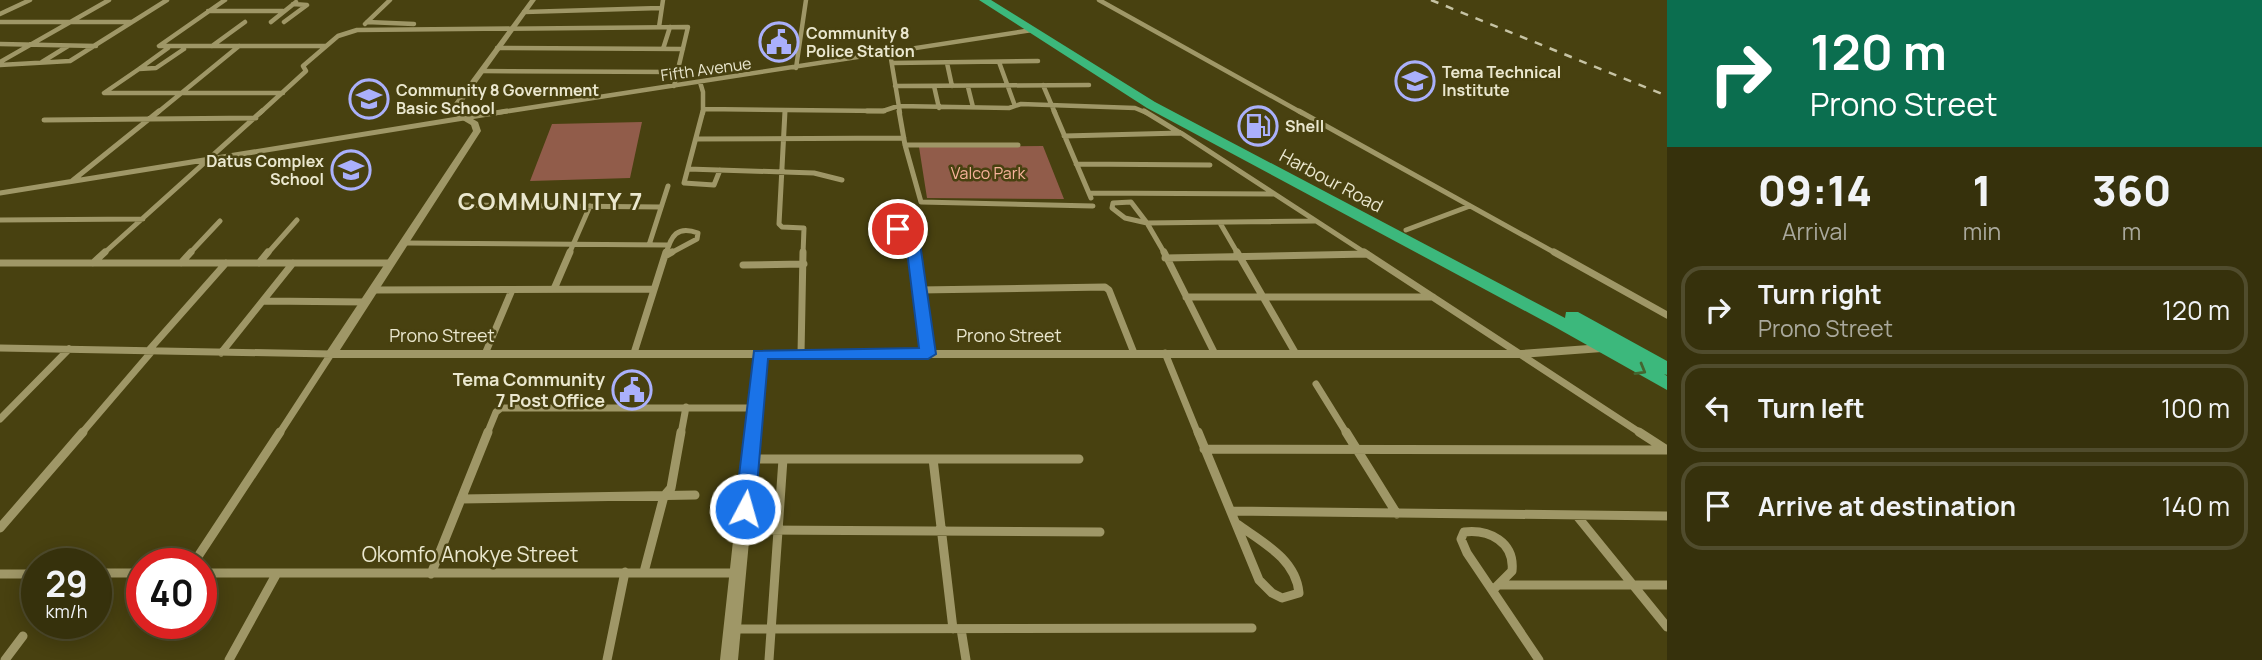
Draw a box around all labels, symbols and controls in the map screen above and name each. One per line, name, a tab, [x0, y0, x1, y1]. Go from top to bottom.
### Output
text: 120 m	[1810, 18, 1947, 85]
public building icon: Community 8 Police Station	[758, 21, 800, 63]
place label: Community 8 Police Station	[806, 22, 915, 62]
icon: right	[1695, 28, 1786, 119]
street label: Fifth Avenue	[659, 52, 753, 86]
school or university icon: Tema Technical Institute	[1394, 60, 1436, 102]
place label: Tema Technical Institute	[1442, 61, 1561, 101]
school or university icon: Community 8 Government Basic School	[348, 78, 390, 120]
place label: Community 8 Government Basic School	[396, 79, 599, 119]
text: Prono Street	[1810, 82, 1998, 126]
fuel station icon: Shell	[1237, 105, 1279, 147]
place label: Shell	[1285, 115, 1324, 137]
street label: Harbour Road	[1276, 143, 1387, 217]
school or university icon: Datus Complex School	[330, 149, 372, 191]
place label: Datus Complex School	[206, 150, 324, 190]
text: 09:14	[1758, 161, 1872, 219]
text: 1	[1972, 161, 1992, 219]
text: 360	[2092, 161, 2171, 219]
park label: Valco Park	[951, 162, 1026, 184]
district label: COMMUNITY 7	[458, 184, 644, 217]
pin	[868, 199, 928, 259]
icon: arrive	[879, 210, 917, 248]
text: Arrival	[1782, 215, 1848, 247]
text: min	[1963, 215, 2001, 247]
text: m	[2122, 215, 2141, 247]
text: Turn right	[1758, 276, 1882, 312]
icon: right	[1699, 291, 1737, 329]
text: 120 m	[2162, 292, 2230, 328]
text: Prono Street	[1758, 312, 1893, 344]
street label: Prono Street	[389, 323, 495, 347]
street label: Prono Street	[956, 323, 1062, 347]
one-way arrow	[1634, 362, 1646, 375]
place label: Tema Community 7 Post Office	[453, 367, 605, 412]
public building icon: Tema Community 7 Post Office	[611, 369, 653, 411]
icon: left	[1699, 389, 1737, 427]
text: Turn left	[1758, 390, 1865, 426]
text: 100 m	[2161, 390, 2230, 426]
position arrow	[708, 472, 782, 546]
icon: arrive	[1699, 487, 1737, 525]
text: Arrive at destination	[1758, 488, 2016, 524]
text: 140 m	[2161, 488, 2230, 524]
street label: Okomfo Anokye Street	[362, 540, 578, 568]
speed limit sign: 40	[126, 548, 217, 639]
text: 29	[45, 560, 88, 608]
text: km/h	[46, 599, 87, 623]

